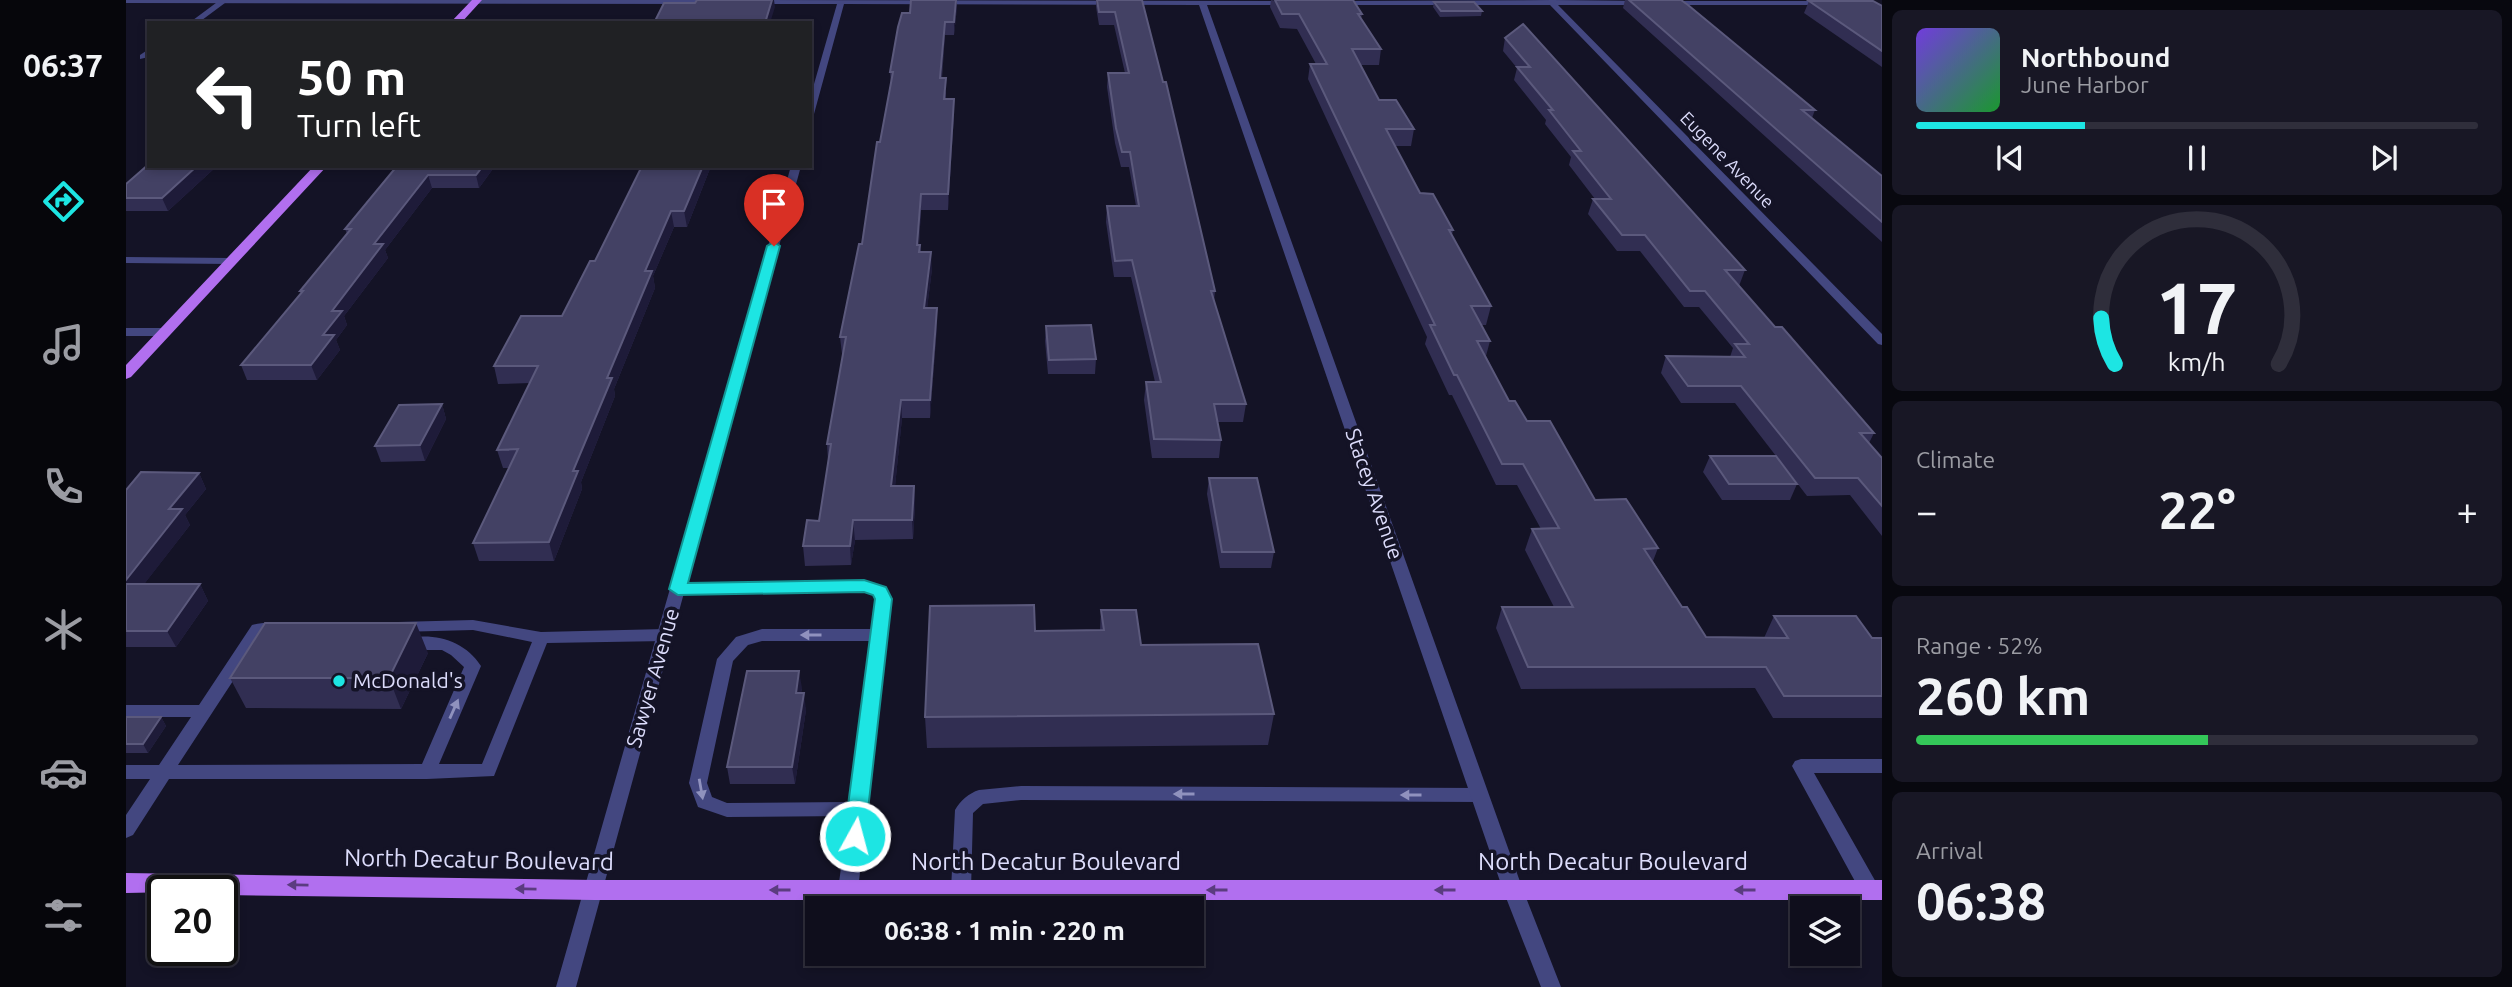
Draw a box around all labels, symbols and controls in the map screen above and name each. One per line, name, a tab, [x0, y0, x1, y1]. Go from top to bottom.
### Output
text: Northbound	[2021, 43, 2170, 72]
text: 06:37	[23, 47, 103, 83]
icon: left	[182, 49, 273, 140]
text: 50 m	[297, 49, 406, 104]
text: June Harbor	[2021, 72, 2149, 97]
text: Turn left	[297, 107, 421, 143]
street label: Eugene Avenue	[1677, 107, 1779, 211]
icon: previous	[1991, 139, 2029, 177]
icon: pause	[2178, 139, 2216, 177]
icon: next	[2365, 139, 2403, 177]
pin	[744, 174, 804, 246]
icon: directions	[39, 177, 88, 226]
icon: arrive	[755, 185, 793, 223]
text: 17	[2156, 267, 2238, 349]
icon: music	[39, 320, 88, 369]
text: km/h	[2168, 348, 2226, 376]
street label: Stacey Avenue	[1341, 425, 1409, 562]
text: Climate	[1916, 447, 1995, 472]
icon: phone	[39, 462, 88, 511]
text: 22°	[2158, 481, 2236, 539]
text: −	[1916, 490, 1937, 532]
text: +	[2457, 490, 2478, 532]
icon: climate	[39, 605, 88, 654]
street label: Sawyer Avenue	[621, 605, 683, 750]
one-way arrow	[800, 629, 822, 641]
text: Range · 52%	[1916, 633, 2043, 658]
text: 260 km	[1916, 667, 2090, 725]
place label: McDonald's	[353, 668, 463, 692]
marker: McDonald's	[331, 673, 347, 689]
one-way arrow	[448, 699, 460, 719]
icon: car	[39, 748, 88, 797]
one-way arrow	[696, 778, 707, 800]
one-way arrow	[1172, 788, 1194, 800]
one-way arrow	[1400, 789, 1422, 800]
position arrow	[818, 799, 892, 873]
text: Arrival	[1916, 838, 1983, 863]
street label: North Decatur Boulevard	[344, 844, 614, 875]
street label: North Decatur Boulevard	[911, 848, 1181, 875]
street label: North Decatur Boulevard	[1478, 848, 1748, 875]
text: 06:38	[1916, 872, 2046, 930]
speed limit sign: 20	[147, 875, 238, 966]
one-way arrow	[287, 879, 309, 891]
one-way arrow	[515, 883, 537, 894]
one-way arrow	[768, 884, 790, 896]
one-way arrow	[1206, 884, 1228, 896]
one-way arrow	[1433, 884, 1455, 896]
one-way arrow	[1734, 885, 1756, 896]
icon: filters	[39, 891, 88, 940]
map controls	[1790, 896, 1860, 966]
button: layers	[1790, 896, 1860, 966]
text: 06:38 · 1 min · 220 m	[884, 916, 1125, 945]

